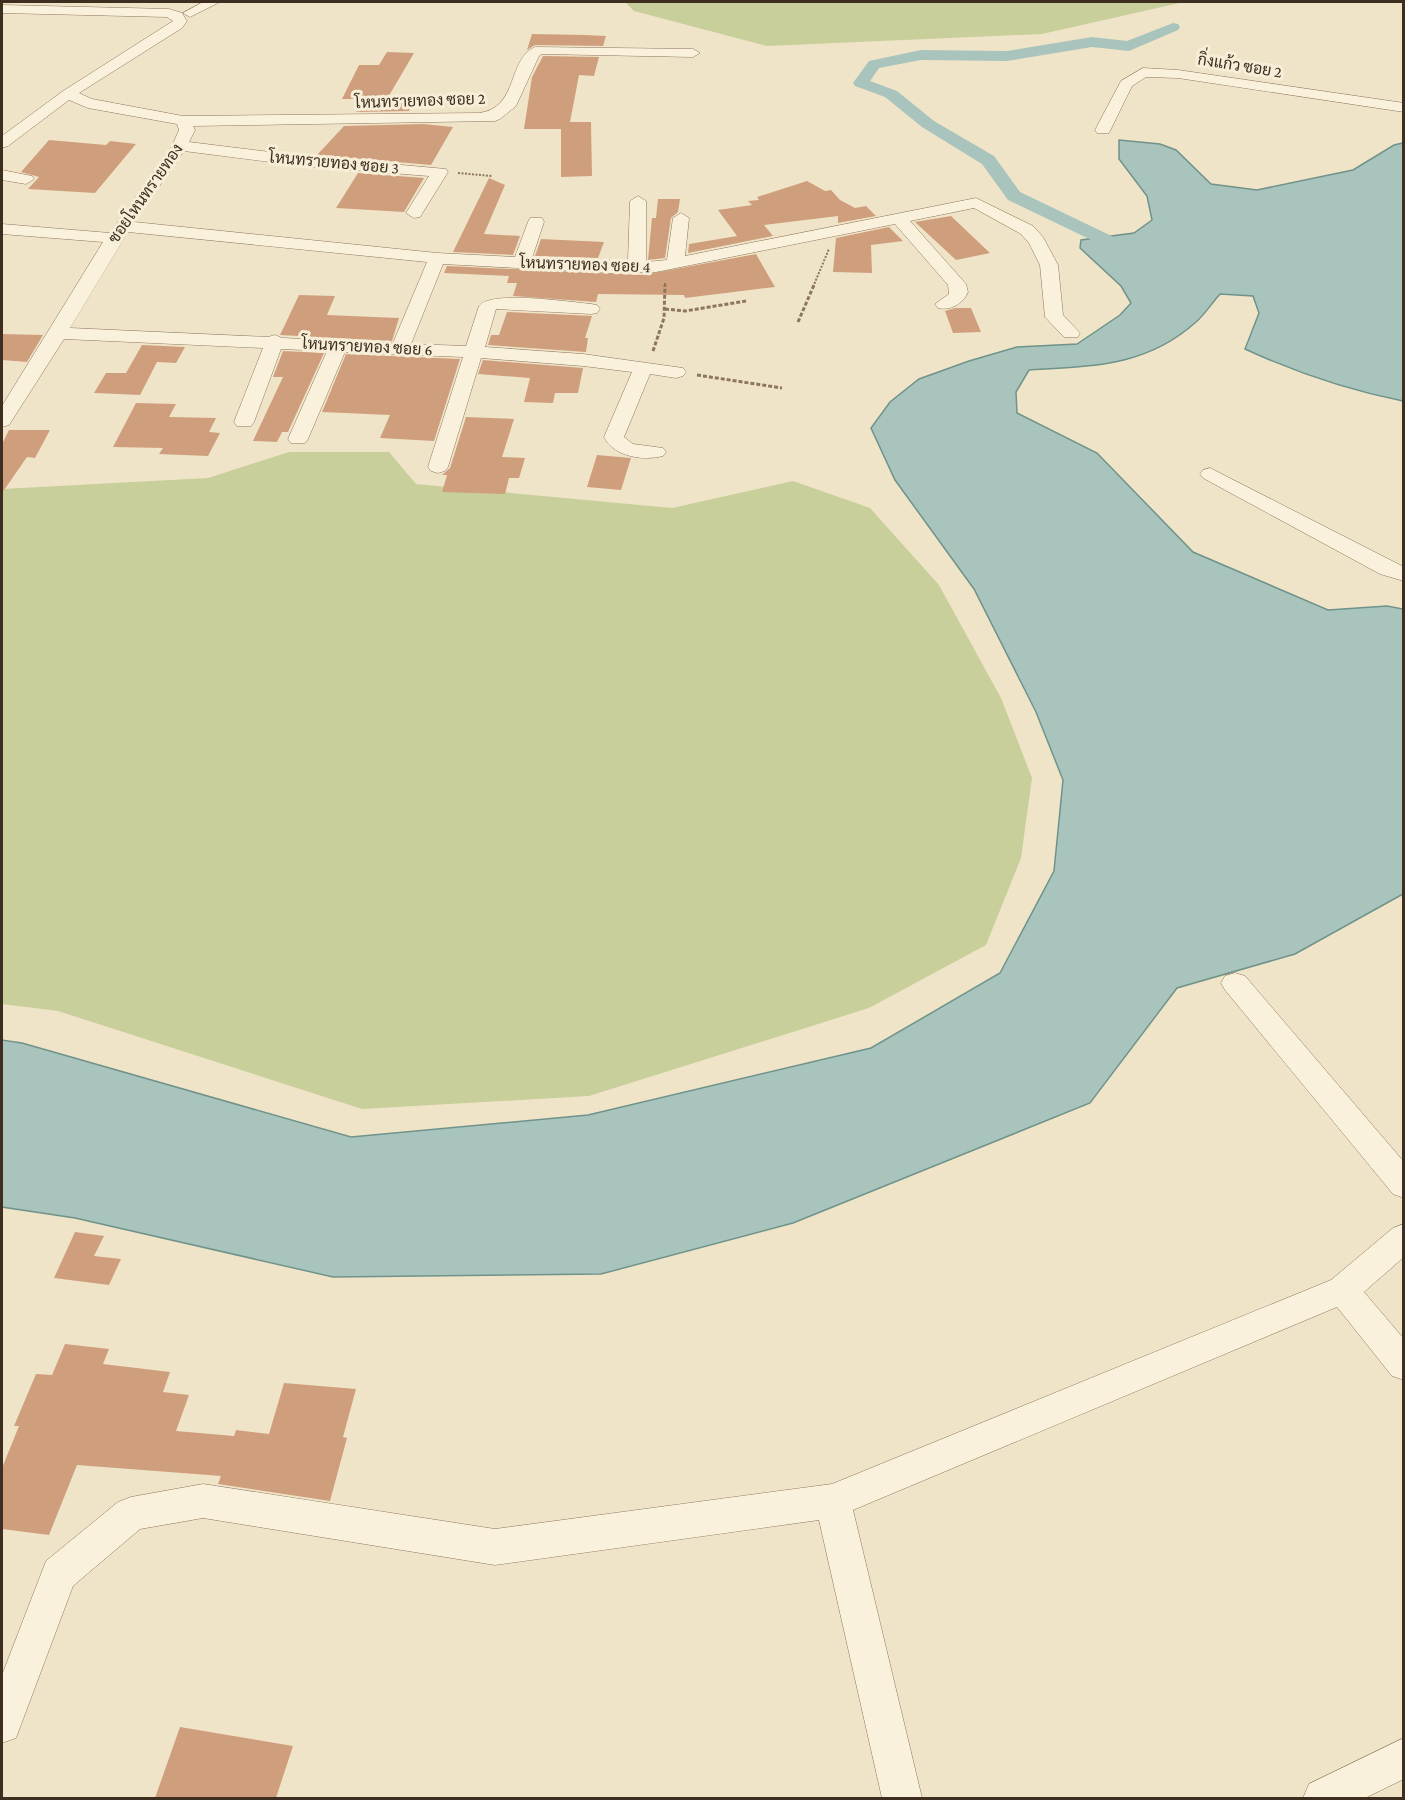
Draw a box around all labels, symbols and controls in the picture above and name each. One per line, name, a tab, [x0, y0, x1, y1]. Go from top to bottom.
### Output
street label: กิ่งแก้ว ซอย 2	[1197, 45, 1285, 81]
street label: โหนทรายทอง ซอย 2	[353, 87, 486, 111]
street label: ซอยโหนทรายทอง	[102, 139, 186, 246]
street label: โหนทรายทอง ซอย 3	[267, 145, 400, 177]
street label: โหนทรายทอง ซอย 4	[518, 251, 651, 275]
street label: โหนทรายทอง ซอย 6	[300, 332, 433, 358]

